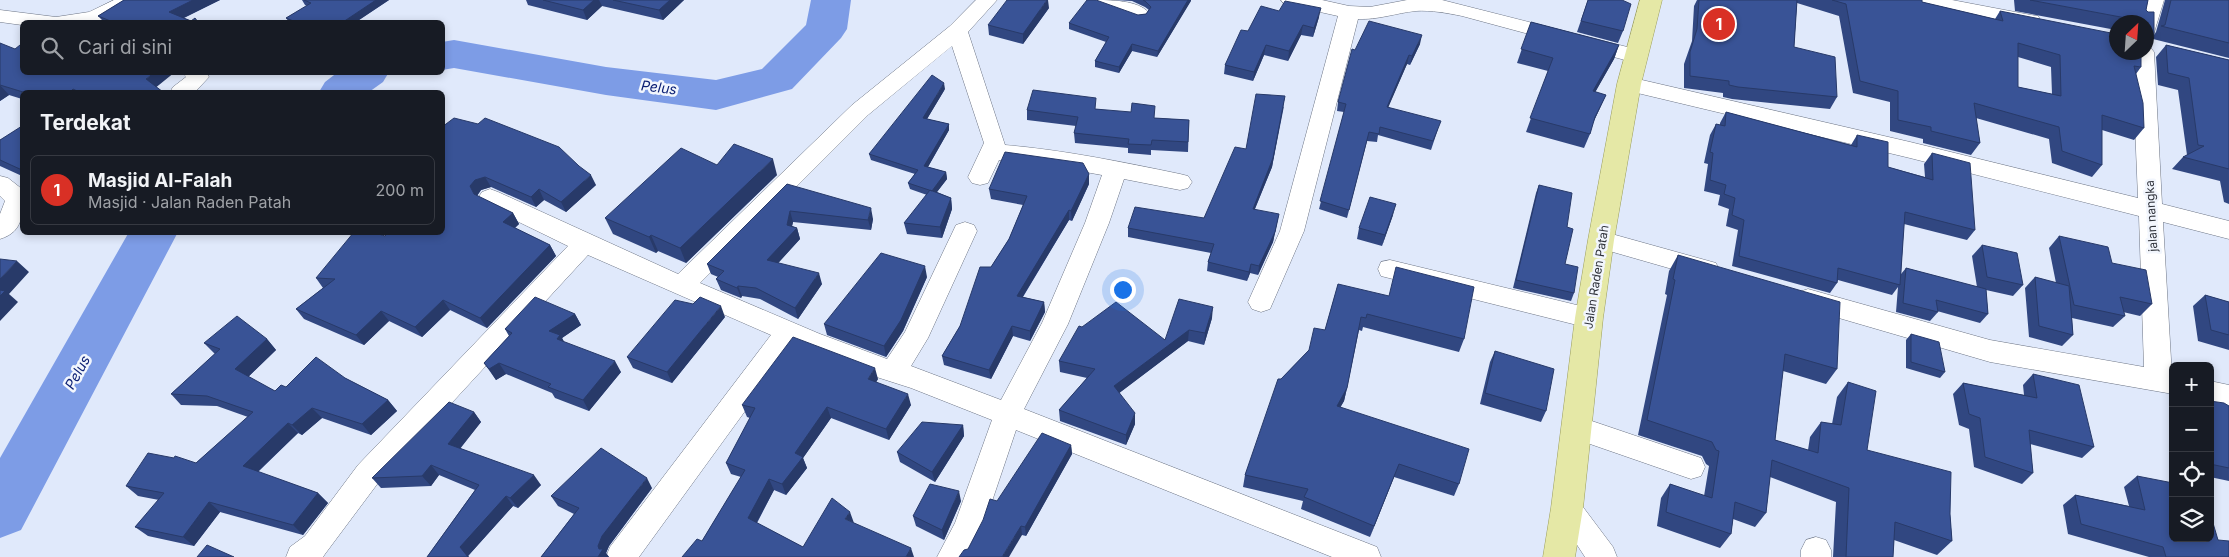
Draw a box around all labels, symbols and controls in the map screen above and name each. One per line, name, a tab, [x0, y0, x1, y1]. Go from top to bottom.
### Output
pin: 1	[1703, 5, 1735, 43]
north arrow	[2109, 15, 2154, 60]
search box	[20, 20, 445, 75]
icon: search	[38, 34, 66, 62]
text: Cari di sini	[78, 36, 172, 59]
water label: Pelus	[640, 76, 678, 98]
text: Terdekat	[40, 110, 131, 135]
text: Masjid Al-Falah	[88, 169, 232, 192]
text: 1	[54, 180, 60, 200]
text: 200 m	[376, 180, 424, 200]
street label: jalan nangka	[2142, 180, 2160, 253]
text: Masjid · Jalan Raden Patah	[88, 192, 291, 212]
street label: Jalan Raden Patah	[1580, 224, 1612, 330]
your location	[1110, 277, 1136, 303]
water label: Pelus	[61, 352, 93, 392]
map controls	[2169, 362, 2214, 542]
button: +	[2169, 362, 2214, 407]
button: −	[2169, 407, 2214, 452]
button: locate	[2169, 452, 2214, 497]
button: layers	[2169, 497, 2214, 542]

